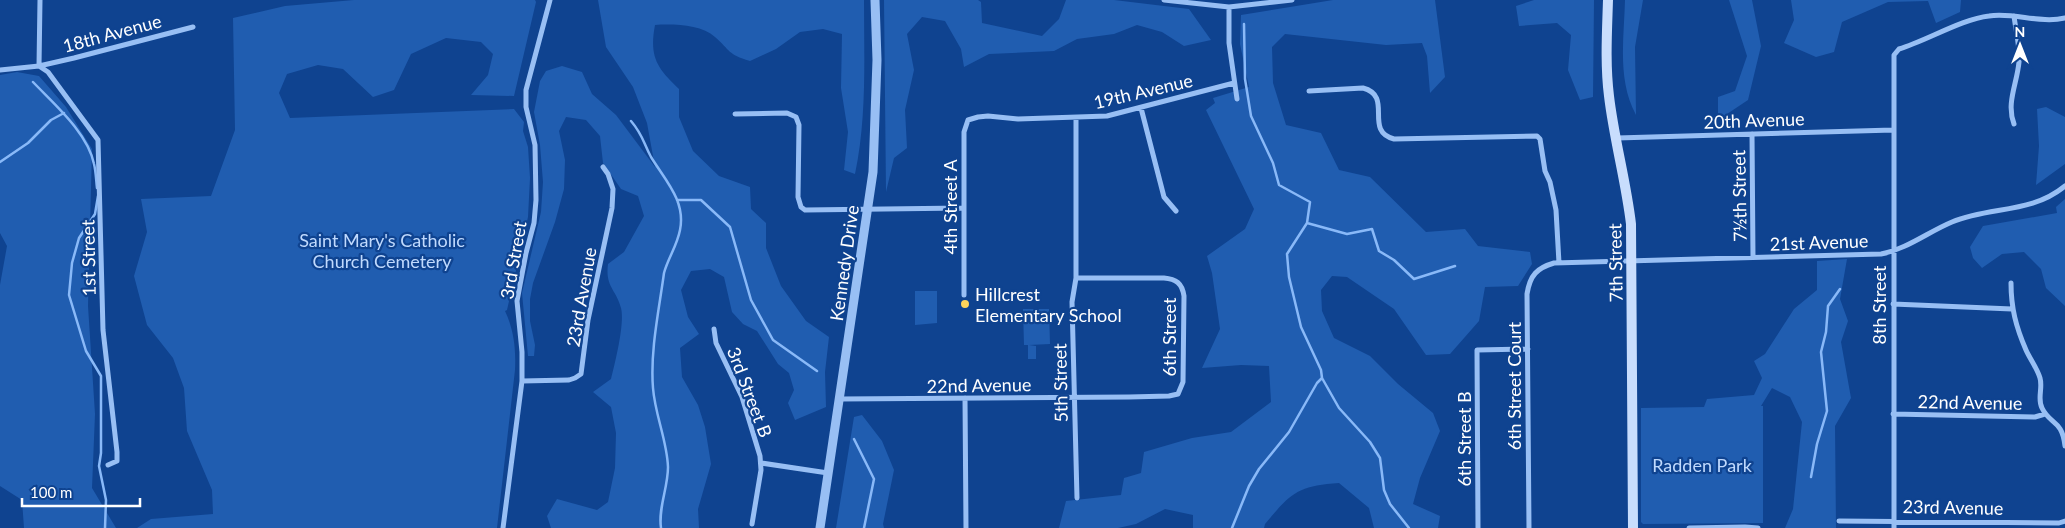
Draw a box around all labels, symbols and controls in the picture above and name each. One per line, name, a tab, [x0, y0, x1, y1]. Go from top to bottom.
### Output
street label: 18th Avenue	[60, 9, 164, 57]
north arrow	[1995, 20, 2045, 70]
text: N	[2015, 23, 2025, 40]
street label: 19th Avenue	[1091, 69, 1195, 113]
street label: 20th Avenue	[1703, 107, 1805, 133]
street label: 7½th Street	[1727, 149, 1751, 242]
street label: 4th Street A	[939, 159, 961, 255]
street label: Kennedy Drive	[825, 204, 863, 322]
street label: 1st Street	[76, 219, 100, 297]
street label: 3rd Street	[495, 219, 531, 301]
street label: 7th Street	[1603, 223, 1627, 303]
park label: Saint Mary's Catholic Church Cemetery	[299, 229, 465, 272]
street label: 21st Avenue	[1769, 229, 1869, 255]
street label: 23rd Avenue	[561, 245, 601, 349]
street label: 8th Street	[1868, 265, 1890, 344]
place label: Hillcrest Elementary School	[975, 283, 1122, 326]
street label: 6th Street	[1158, 297, 1180, 376]
marker: Hillcrest Elementary School	[959, 298, 971, 310]
street label: 6th Street Court	[1503, 321, 1525, 450]
street label: 5th Street	[1048, 343, 1072, 423]
street label: 3rd Street B	[723, 344, 777, 440]
street label: 22nd Avenue	[927, 373, 1031, 397]
street label: 22nd Avenue	[1918, 390, 2022, 414]
street label: 6th Street B	[1453, 391, 1475, 487]
park label: Radden Park	[1652, 454, 1753, 476]
scale bar	[22, 476, 140, 508]
text: 100 m	[30, 483, 72, 501]
street label: 23rd Avenue	[1902, 495, 2004, 519]

